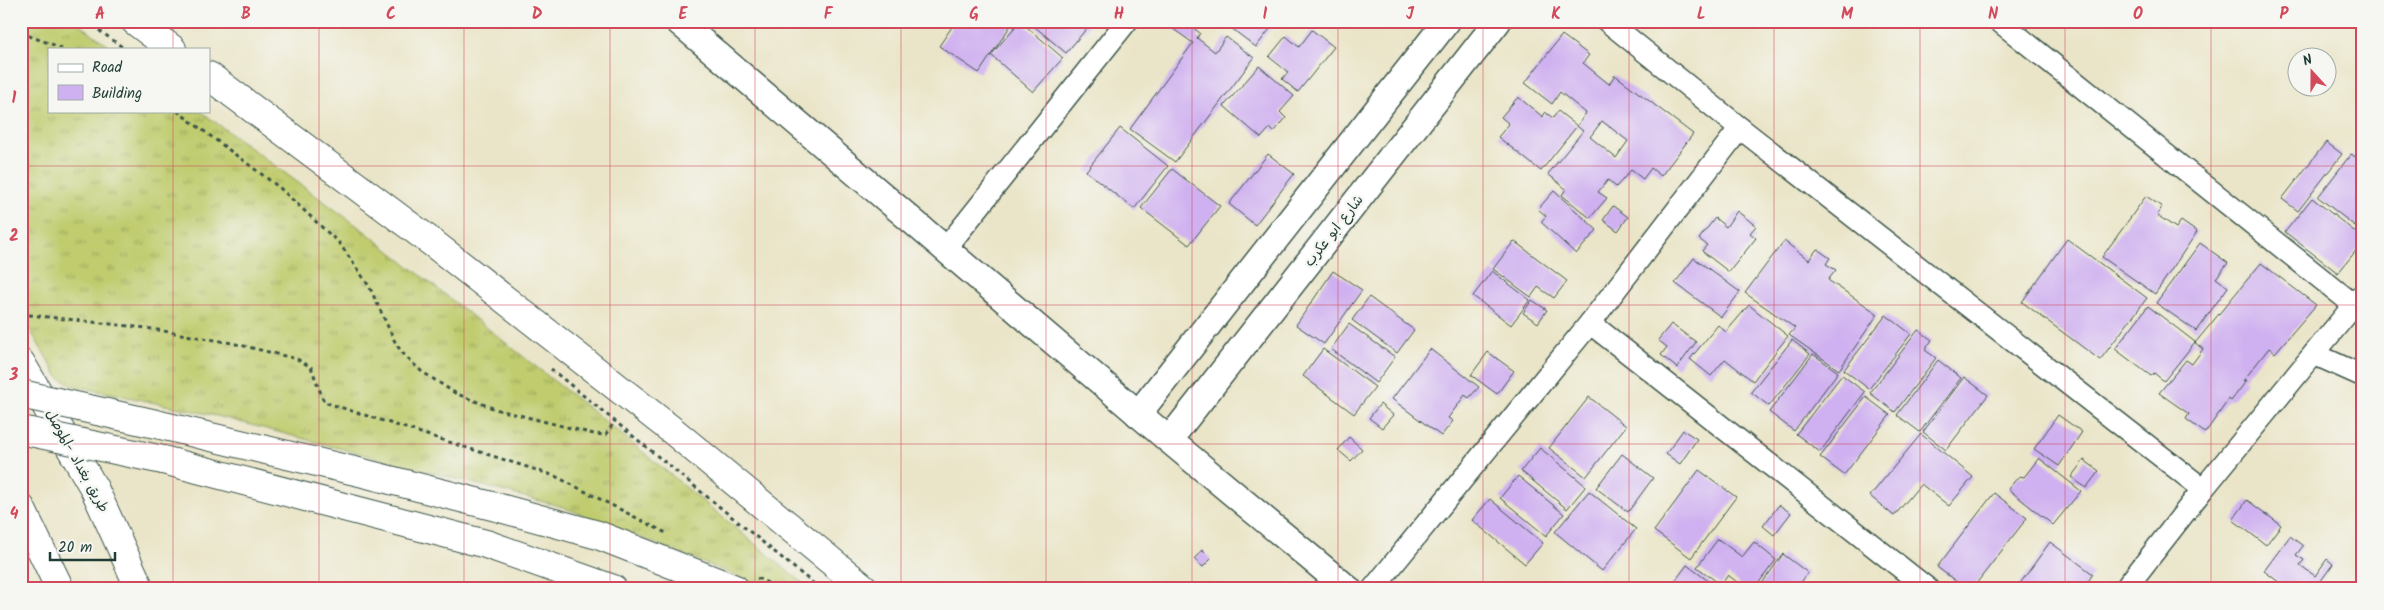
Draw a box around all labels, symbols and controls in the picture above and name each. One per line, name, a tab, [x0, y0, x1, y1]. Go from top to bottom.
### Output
text: A	[95, 2, 105, 27]
text: B	[241, 2, 251, 27]
text: C	[386, 2, 396, 27]
text: D	[532, 2, 543, 27]
text: E	[679, 2, 689, 27]
text: F	[824, 2, 834, 27]
text: G	[969, 2, 979, 27]
text: H	[1114, 2, 1124, 27]
text: I	[1263, 2, 1268, 27]
text: J	[1406, 2, 1415, 27]
text: K	[1551, 2, 1561, 27]
text: L	[1697, 2, 1705, 27]
text: M	[1841, 2, 1854, 27]
text: N	[1988, 2, 1998, 27]
text: O	[2133, 2, 2143, 27]
text: P	[2280, 2, 2290, 27]
legend	[48, 48, 210, 112]
north arrow	[2286, 48, 2336, 98]
text: N	[2300, 49, 2316, 73]
text: Road	[92, 56, 123, 80]
text: Building	[92, 82, 142, 106]
text: 1	[12, 86, 17, 111]
street label: شارع ابو عكرب	[1299, 190, 1369, 272]
text: 2	[9, 224, 19, 249]
text: 3	[9, 363, 19, 388]
street label: طريق بغداد -الموصل	[40, 405, 114, 517]
text: 4	[10, 502, 19, 527]
scale bar	[50, 530, 115, 562]
text: 20 m	[58, 536, 92, 560]

